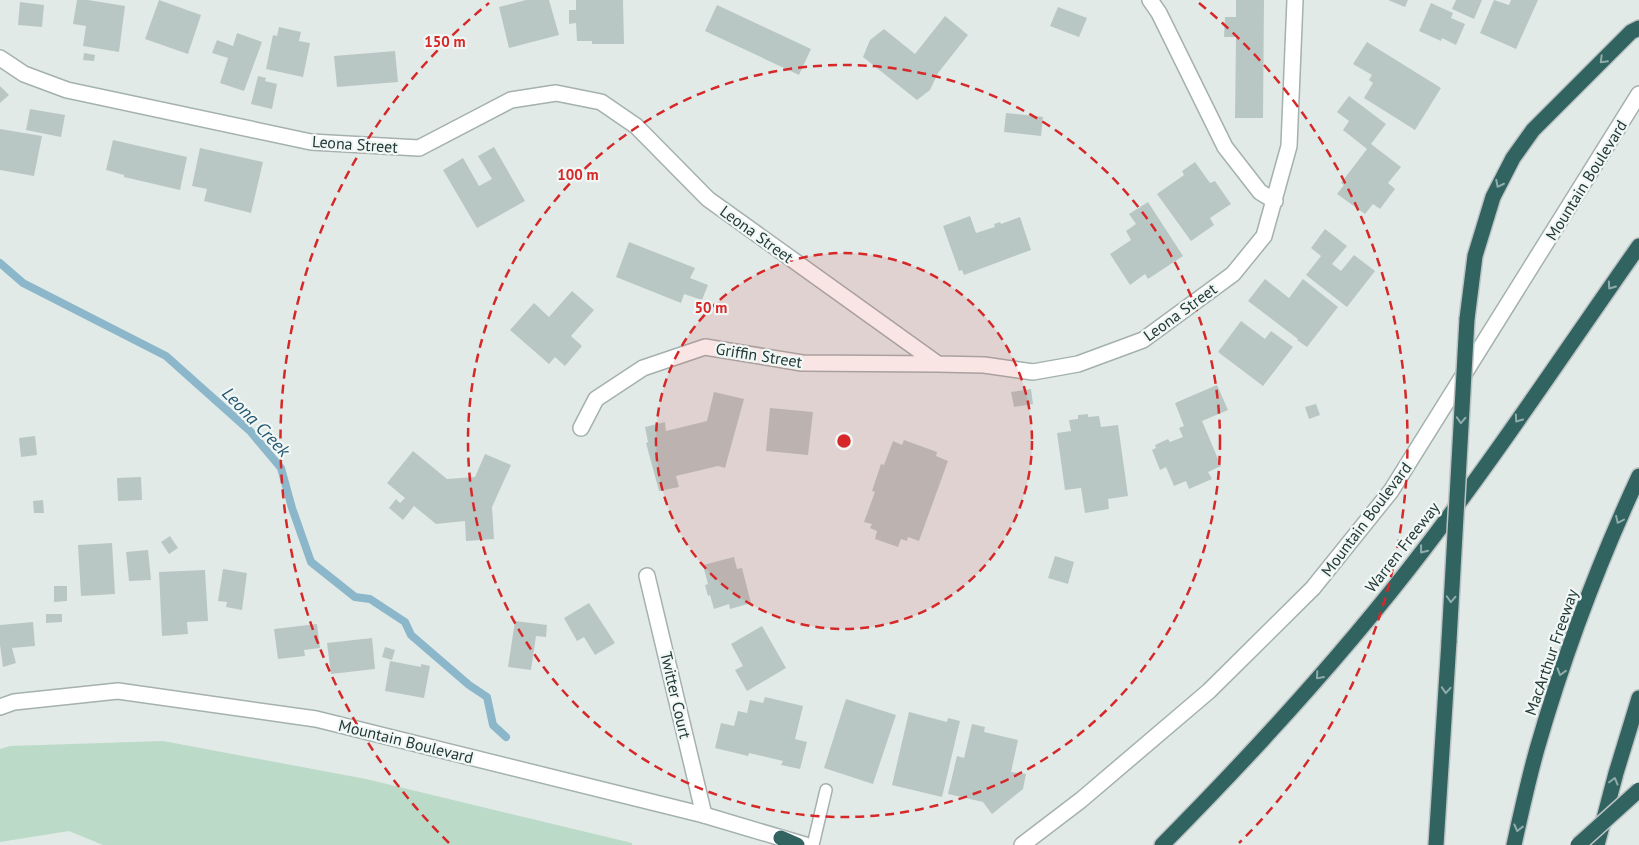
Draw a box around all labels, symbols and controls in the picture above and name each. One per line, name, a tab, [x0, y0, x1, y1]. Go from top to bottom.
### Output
text: 150 m	[424, 32, 466, 51]
one-way arrow	[1600, 54, 1609, 63]
street label: Mountain Boulevard	[1541, 116, 1631, 244]
street label: Leona Street	[312, 131, 399, 157]
text: 100 m	[557, 165, 599, 184]
one-way arrow	[1495, 178, 1505, 187]
street label: Leona Street	[716, 201, 798, 268]
street label: Leona Street	[1139, 278, 1221, 345]
one-way arrow	[1608, 280, 1617, 290]
text: 50 m	[695, 298, 727, 317]
street label: Griffin Street	[714, 338, 804, 372]
water label: Leona Creek	[217, 382, 296, 462]
one-way arrow	[1515, 413, 1524, 423]
one-way arrow	[1456, 416, 1467, 424]
centre of rings	[835, 432, 853, 450]
street label: Mountain Boulevard	[1316, 458, 1416, 580]
street label: Warren Freeway	[1360, 497, 1444, 596]
one-way arrow	[1614, 515, 1625, 524]
one-way arrow	[1419, 545, 1428, 554]
street label: MacArthur Freeway	[1520, 586, 1582, 718]
one-way arrow	[1446, 596, 1457, 604]
street label: Twitter Court	[656, 650, 696, 741]
one-way arrow	[1557, 667, 1567, 675]
one-way arrow	[1316, 670, 1325, 679]
one-way arrow	[1440, 686, 1451, 694]
street label: Mountain Boulevard	[337, 715, 475, 767]
one-way arrow	[1608, 776, 1619, 785]
one-way arrow	[1513, 824, 1524, 833]

